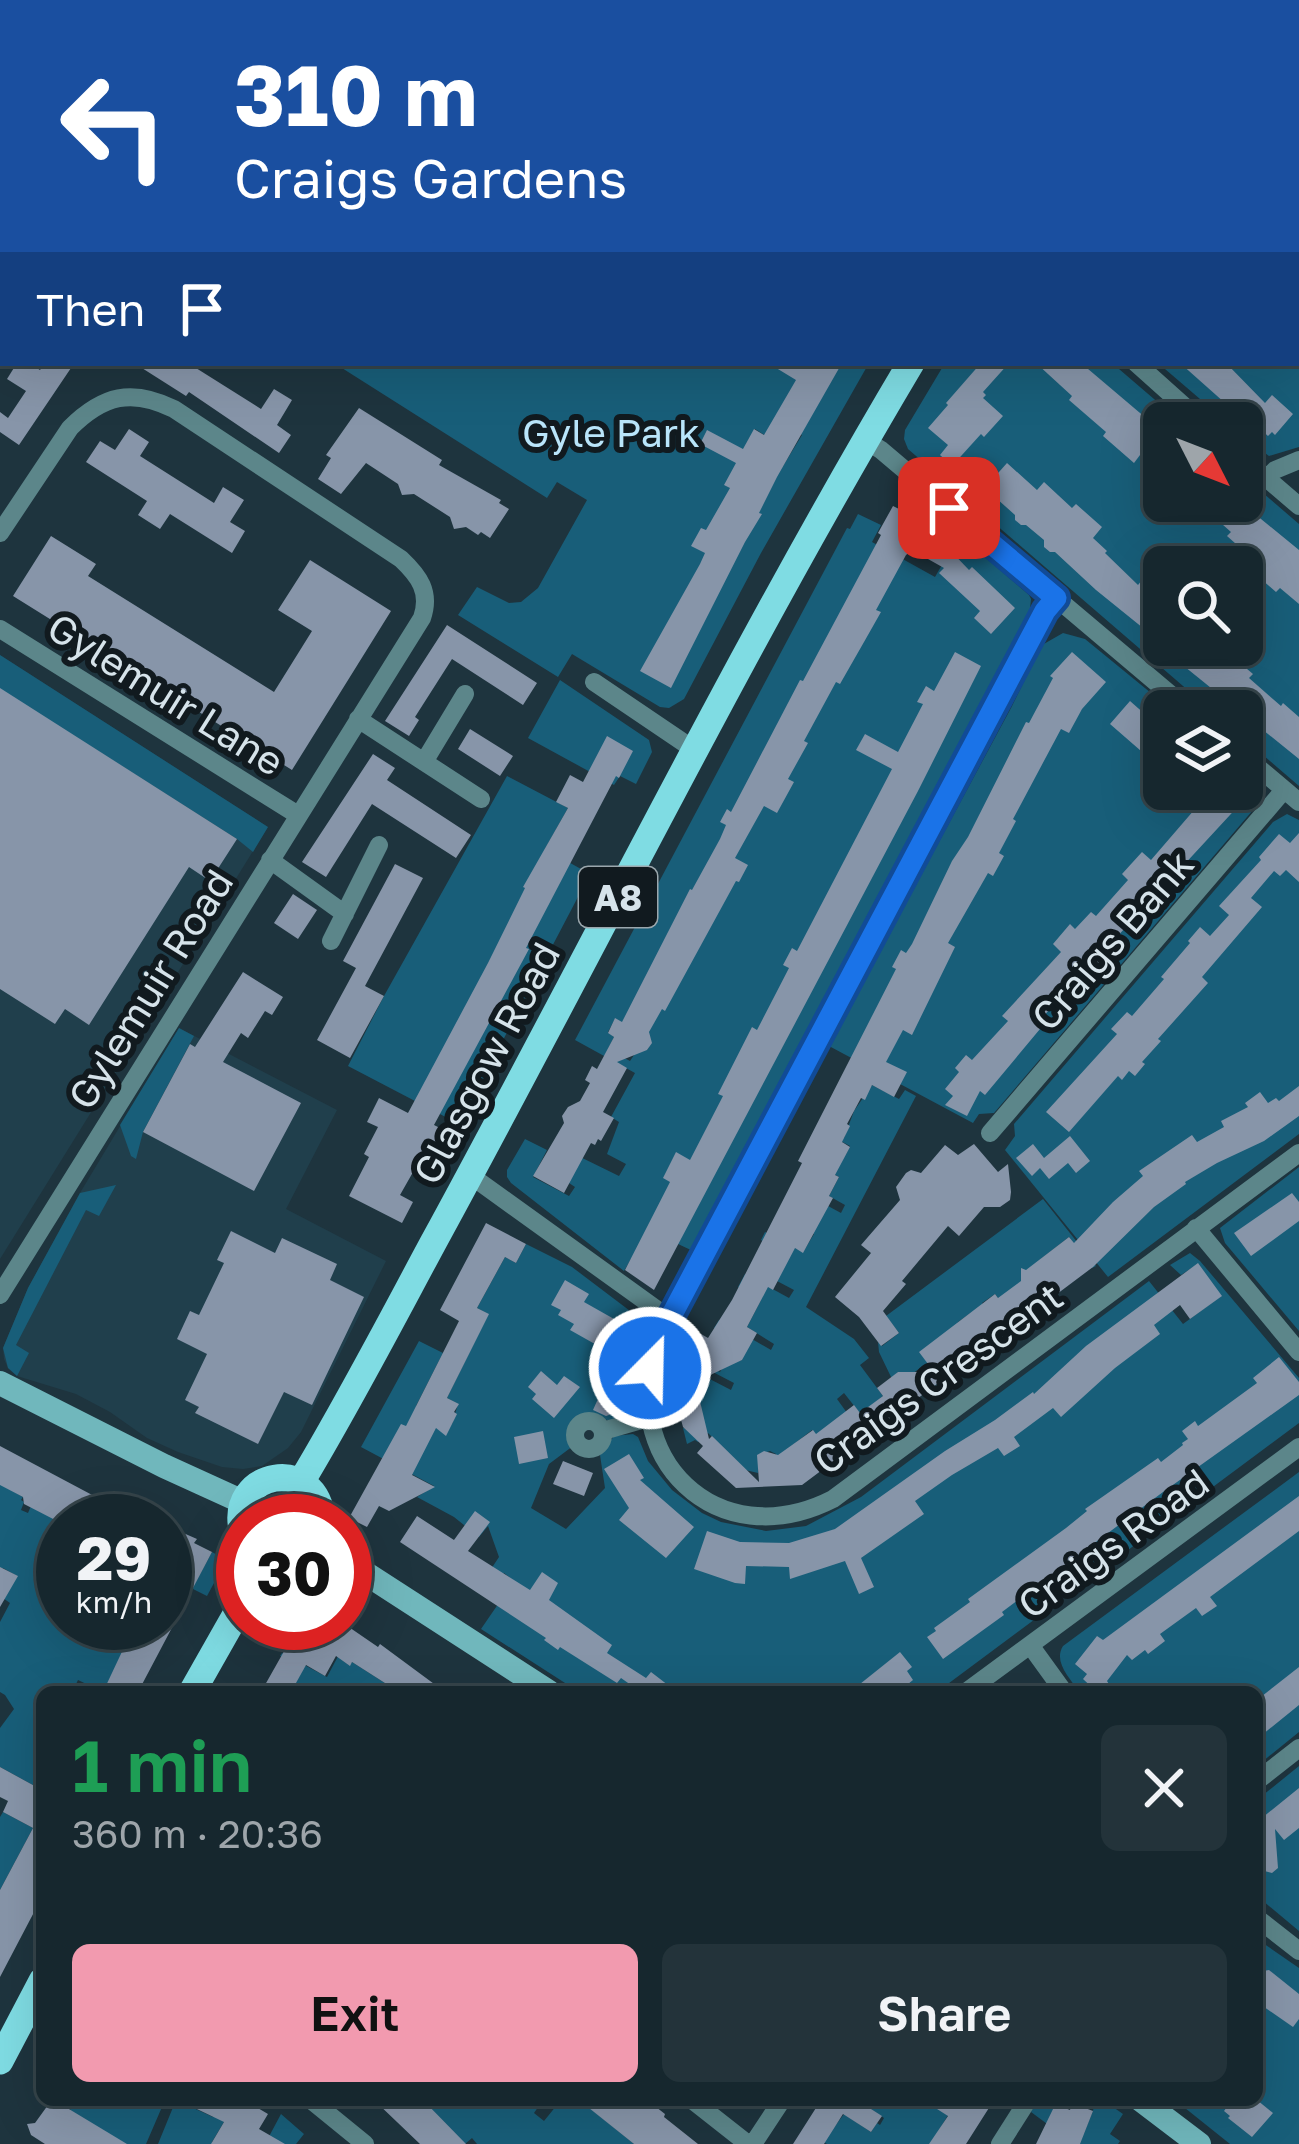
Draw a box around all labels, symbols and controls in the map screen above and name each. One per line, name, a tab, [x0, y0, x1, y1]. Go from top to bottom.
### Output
text: 310 m	[234, 44, 478, 144]
icon: left	[36, 48, 192, 204]
text: Craigs Gardens	[234, 145, 627, 210]
icon: arrive	[169, 276, 235, 342]
text: Then	[36, 282, 145, 336]
north arrow	[1143, 402, 1263, 522]
map controls	[1143, 402, 1263, 810]
park label: Gyle Park	[522, 409, 700, 456]
pin	[898, 457, 1000, 559]
icon: arrive	[916, 475, 982, 541]
button: search	[1143, 546, 1263, 666]
street label: Gylemuir Lane	[40, 603, 292, 785]
button: layers	[1143, 690, 1263, 810]
street label: Craigs Bank	[1021, 841, 1203, 1039]
street label: Gylemuir Road	[58, 861, 242, 1117]
road number: A8	[579, 867, 657, 927]
street label: Glasgow Road	[403, 934, 569, 1192]
street label: Craigs Crescent	[804, 1272, 1072, 1484]
position arrow	[587, 1305, 713, 1431]
street label: Craigs Road	[1009, 1458, 1217, 1628]
speed limit sign: 30	[216, 1494, 372, 1650]
text: 29	[77, 1521, 151, 1593]
text: km/h	[76, 1584, 152, 1620]
text: 1 min	[72, 1721, 252, 1808]
button: close	[1101, 1725, 1227, 1851]
text: 360 m · 20:36	[72, 1810, 323, 1857]
button: Exit	[72, 1944, 638, 2082]
button: Share	[662, 1944, 1227, 2082]

